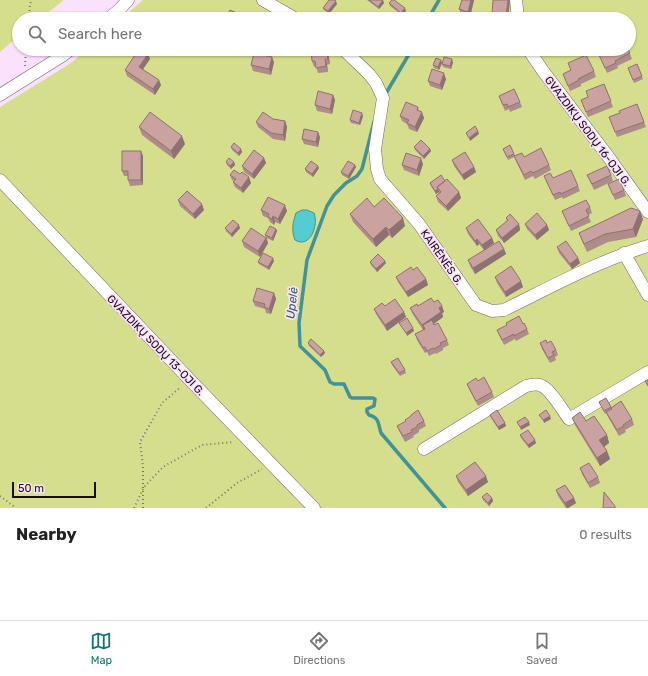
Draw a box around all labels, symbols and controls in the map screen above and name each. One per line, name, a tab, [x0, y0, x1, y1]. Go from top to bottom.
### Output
search box	[12, 12, 636, 56]
icon: search	[26, 23, 48, 45]
text: Search here	[58, 25, 142, 43]
street label: GVAZDIKŲ SODŲ 16-OJI G.	[542, 74, 633, 189]
street label: KAIRĖNĖS G.	[418, 226, 466, 288]
water label: Upelė	[283, 286, 301, 320]
street label: GVAZDIKŲ SODŲ 13-OJI G.	[104, 292, 207, 398]
scale bar	[12, 480, 96, 499]
text: 50 m	[18, 482, 44, 495]
text: Nearby	[16, 524, 77, 544]
text: 0 results	[579, 527, 632, 542]
tab: Map	[90, 630, 112, 667]
tab: Directions	[293, 630, 345, 667]
tab: Saved	[526, 630, 558, 667]

